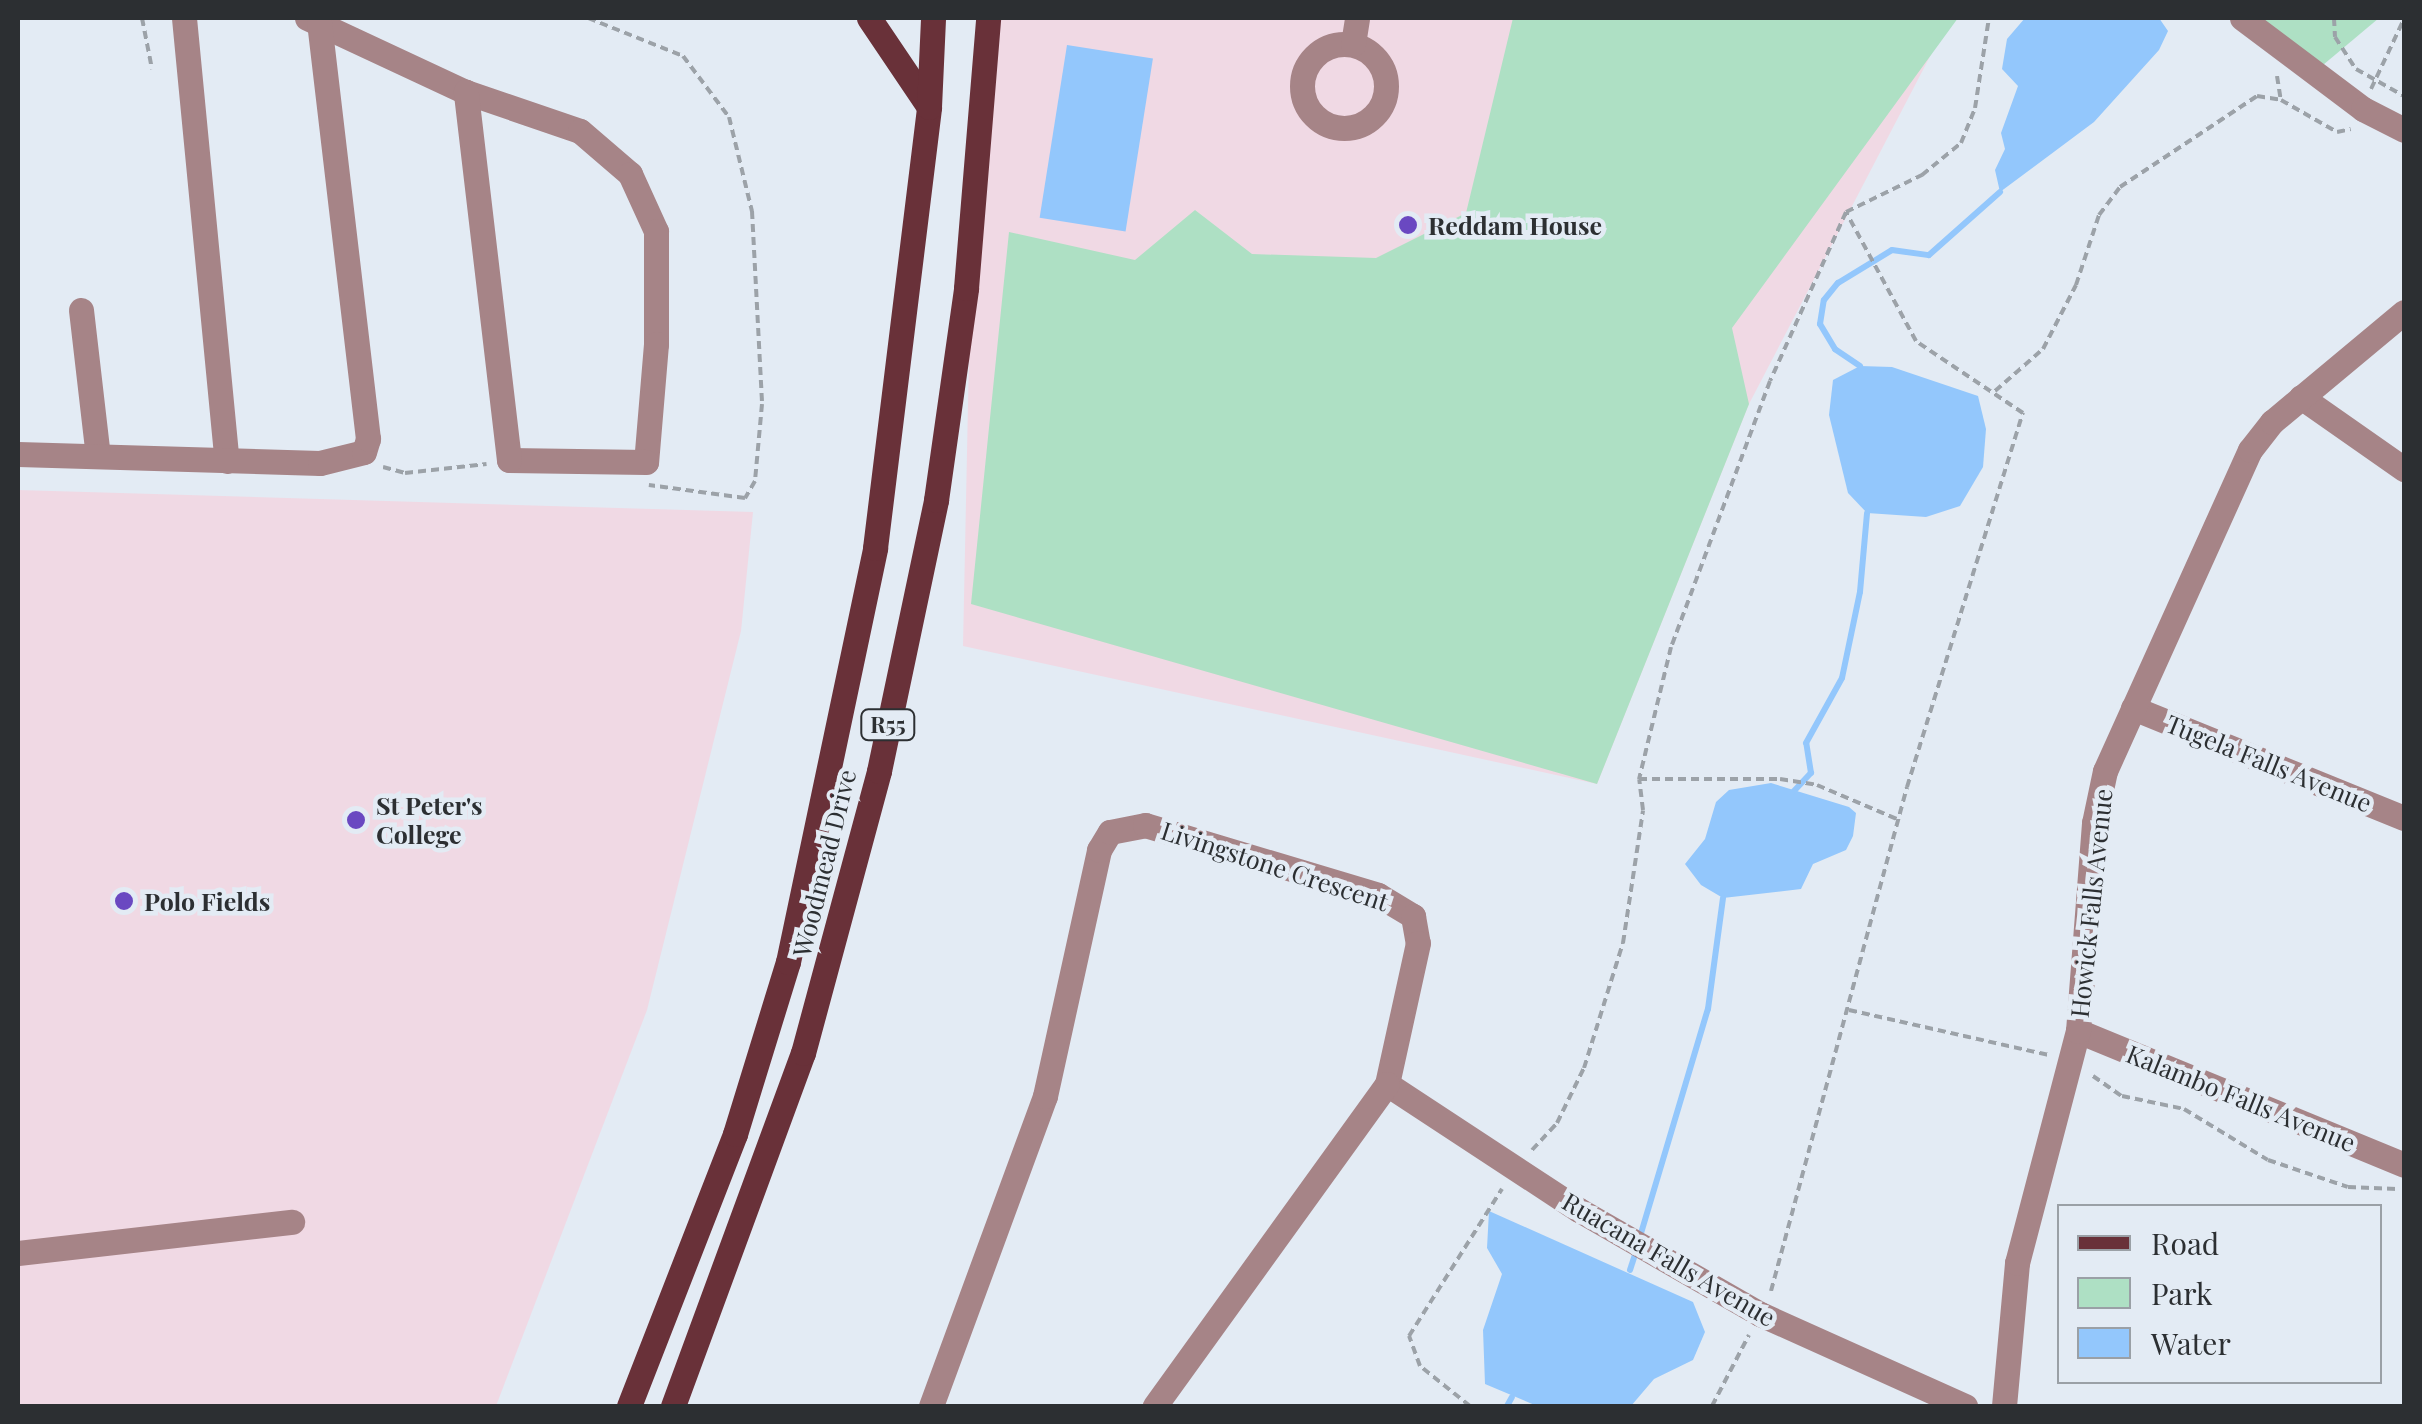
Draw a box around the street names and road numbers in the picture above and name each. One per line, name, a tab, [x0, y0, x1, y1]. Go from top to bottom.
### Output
road number: R55	[858, 708, 918, 742]
street label: Tugela Falls Avenue	[2161, 708, 2377, 818]
street label: Woodmead Drive	[786, 766, 862, 960]
street label: Howick Falls Avenue	[2064, 786, 2118, 1020]
street label: Livingstone Crescent	[1158, 815, 1392, 917]
street label: Kalambo Falls Avenue	[2122, 1038, 2360, 1158]
street label: Ruacana Falls Avenue	[1557, 1186, 1781, 1332]

